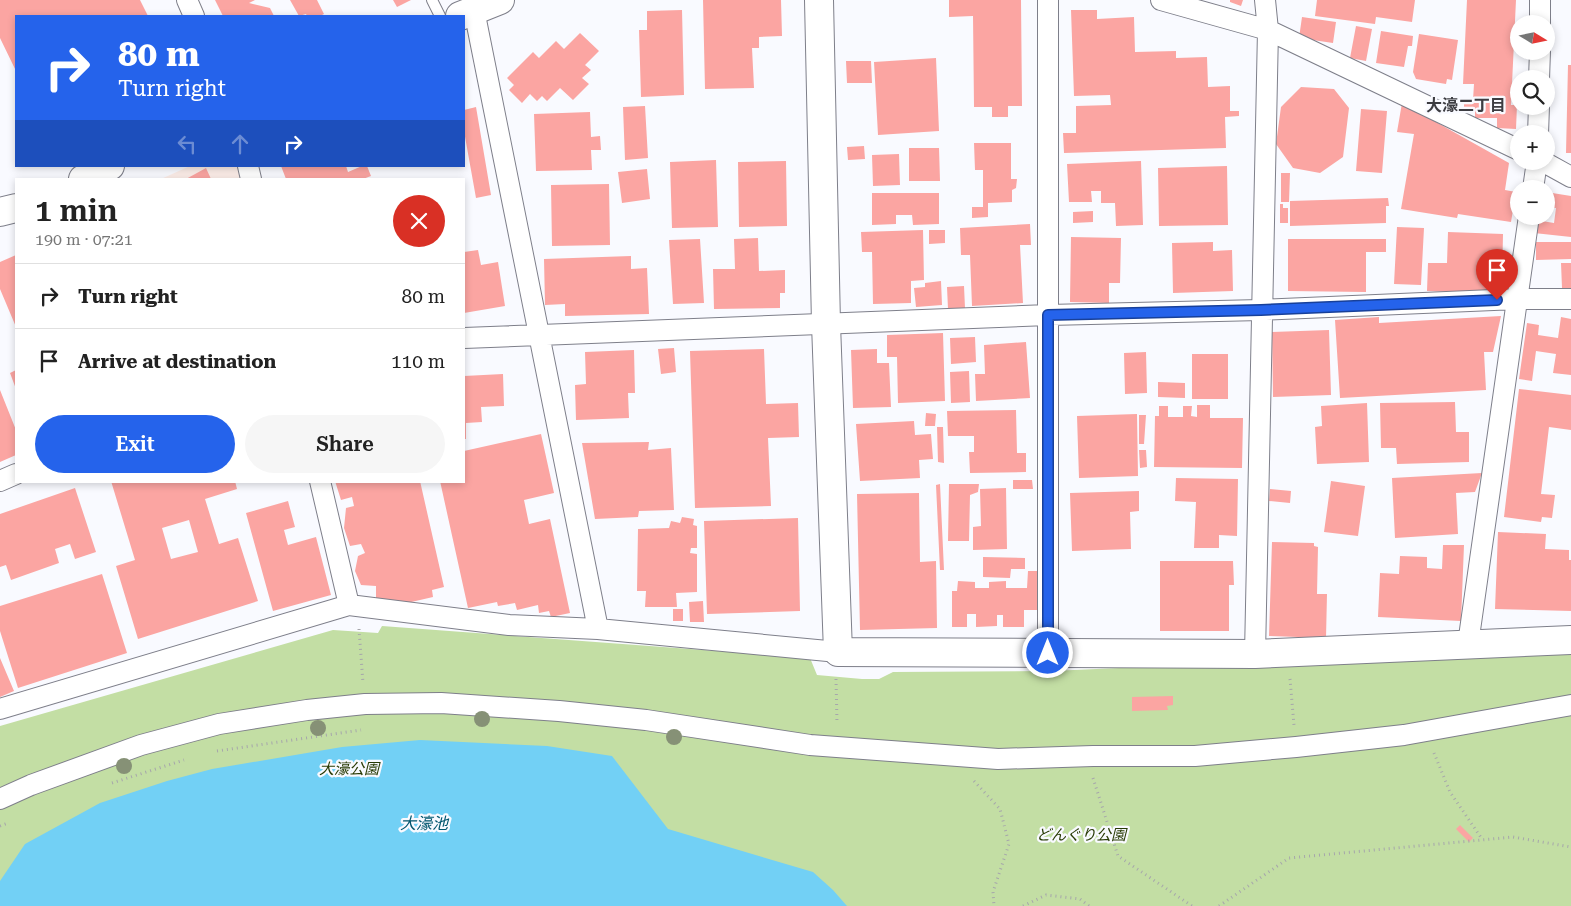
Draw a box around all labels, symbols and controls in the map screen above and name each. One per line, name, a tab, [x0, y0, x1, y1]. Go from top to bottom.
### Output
north arrow	[1510, 15, 1555, 60]
map controls	[1510, 15, 1555, 225]
text: 80 m	[118, 34, 200, 75]
icon: right	[35, 35, 100, 100]
button: search	[1510, 70, 1555, 115]
text: Turn right	[118, 76, 226, 101]
district label: 大濠二丁目	[1426, 96, 1506, 115]
button: +	[1510, 125, 1555, 170]
icon: left	[173, 130, 201, 158]
icon: ahead	[226, 130, 254, 158]
icon: right	[279, 130, 307, 158]
button: −	[1510, 180, 1555, 225]
text: 1 min	[35, 193, 118, 228]
button: close	[393, 195, 445, 247]
text: 190 m · 07:21	[35, 230, 133, 249]
pin	[1476, 249, 1518, 300]
icon: arrive	[1483, 256, 1511, 284]
icon: right	[35, 282, 63, 310]
text: Turn right	[78, 285, 178, 308]
text: 80 m	[402, 285, 445, 308]
icon: arrive	[35, 347, 63, 375]
text: Arrive at destination	[78, 350, 276, 373]
text: 110 m	[391, 350, 445, 373]
button: Exit	[35, 415, 235, 473]
button: Share	[245, 415, 445, 473]
position arrow	[1021, 626, 1073, 678]
park label: 大濠公園	[319, 760, 381, 778]
water label: 大濠池	[400, 814, 450, 833]
park label: どんぐり公園	[1036, 826, 1128, 844]

